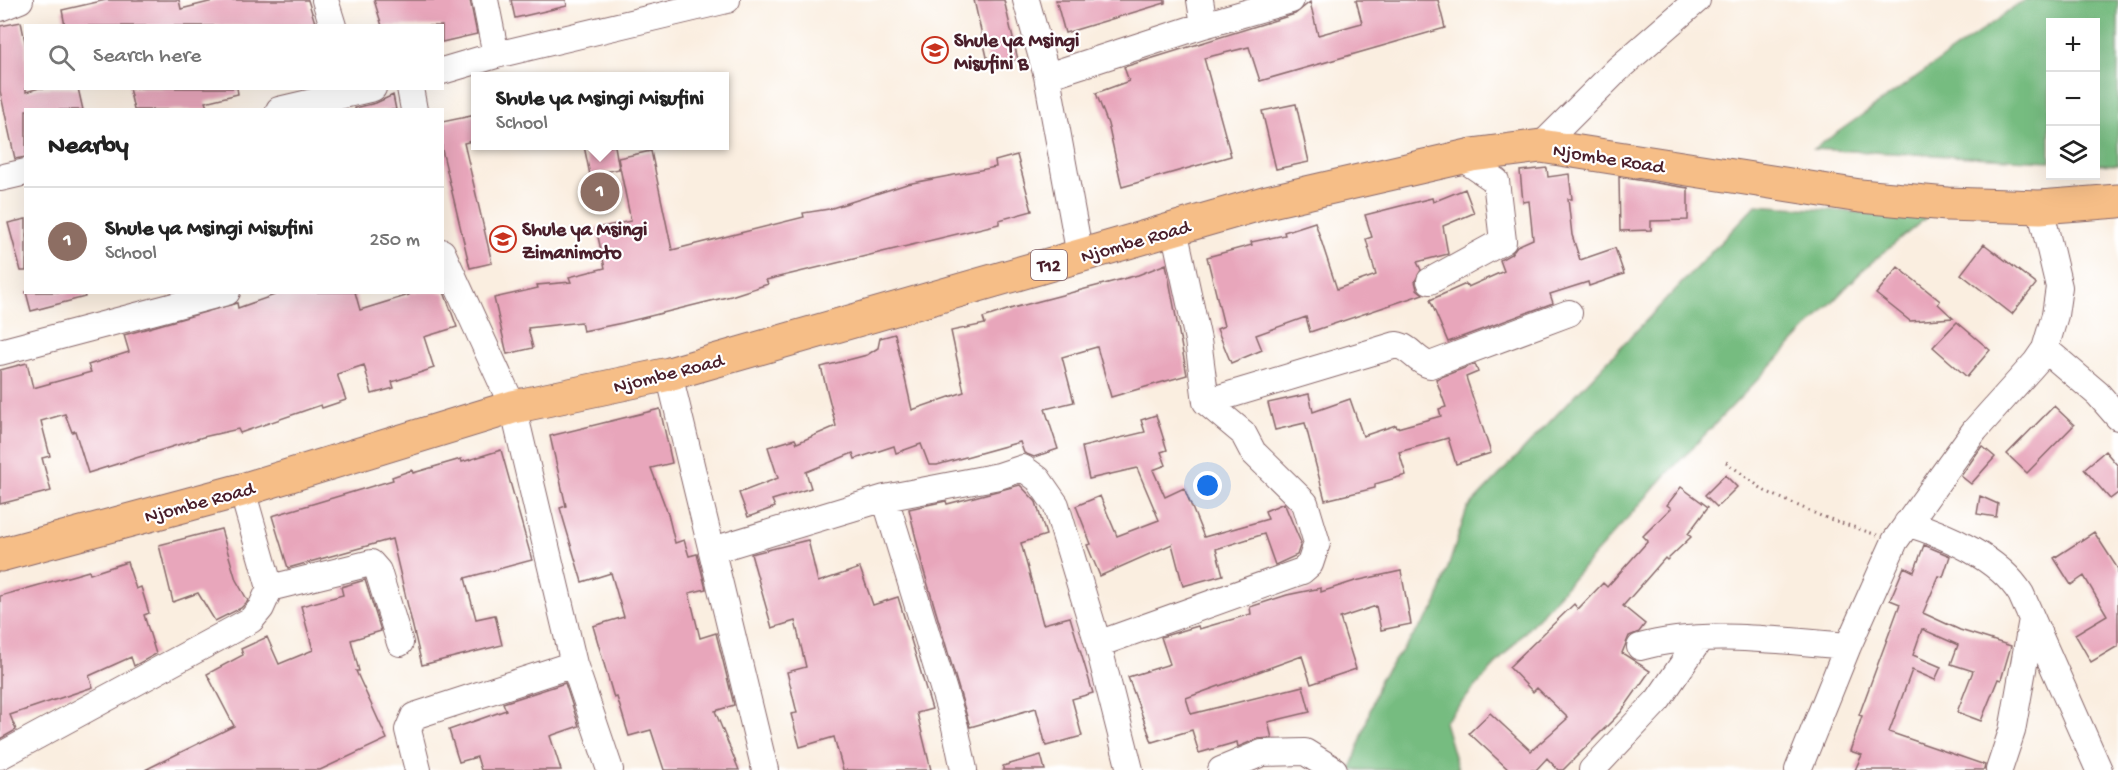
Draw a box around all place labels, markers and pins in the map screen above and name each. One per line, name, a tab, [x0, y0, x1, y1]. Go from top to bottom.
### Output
place label: Shule ya Msingi Misufini B	[954, 31, 1079, 77]
school or university icon: Shule ya Msingi Misufini B	[920, 35, 950, 65]
pin: 1	[580, 170, 620, 214]
place label: Shule ya Msingi Zimanimoto	[522, 220, 647, 266]
school or university icon: Shule ya Msingi Zimanimoto	[488, 224, 518, 254]

